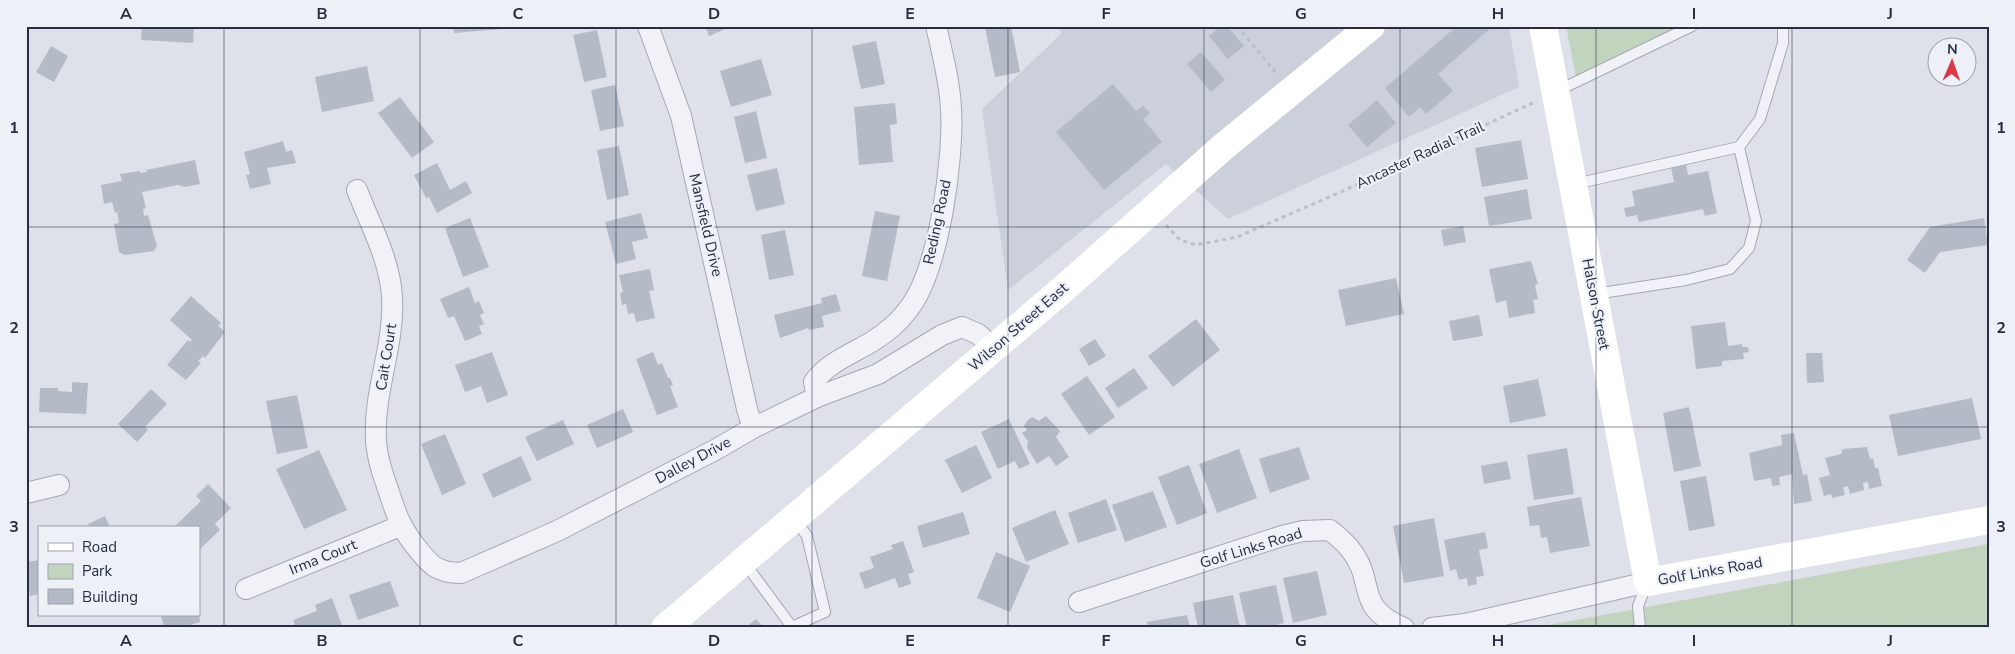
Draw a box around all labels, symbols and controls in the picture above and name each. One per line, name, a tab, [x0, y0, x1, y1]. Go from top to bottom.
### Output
text: A	[120, 3, 132, 25]
text: B	[316, 3, 328, 25]
text: C	[513, 3, 524, 25]
text: D	[708, 3, 720, 25]
text: E	[905, 3, 915, 25]
text: F	[1102, 3, 1111, 25]
text: G	[1295, 3, 1307, 25]
text: H	[1492, 3, 1504, 25]
text: I	[1692, 3, 1696, 25]
text: J	[1886, 3, 1893, 25]
north arrow	[1928, 38, 1978, 88]
text: N	[1947, 40, 1958, 59]
street label: Ancaster Radial Trail	[1353, 116, 1488, 193]
text: 1	[9, 117, 19, 139]
text: 1	[1996, 117, 2006, 139]
street label: Mansfield Drive	[684, 171, 728, 279]
street label: Reding Road	[918, 178, 956, 266]
street label: Halson Street	[1577, 257, 1615, 352]
street label: Wilson Street East	[964, 278, 1073, 376]
text: 2	[9, 317, 19, 339]
text: 2	[1996, 317, 2006, 339]
street label: Cait Court	[371, 321, 401, 392]
street label: Dalley Drive	[652, 432, 734, 488]
text: 3	[9, 516, 19, 538]
text: 3	[1996, 516, 2006, 538]
street label: Golf Links Road	[1197, 523, 1305, 573]
legend	[38, 526, 200, 616]
street label: Irma Court	[286, 534, 360, 580]
text: Road	[82, 537, 117, 557]
street label: Golf Links Road	[1656, 552, 1764, 590]
text: Park	[82, 561, 112, 581]
text: Building	[82, 587, 138, 607]
text: A	[120, 630, 132, 652]
text: B	[316, 630, 328, 652]
text: C	[513, 630, 524, 652]
text: D	[708, 630, 720, 652]
text: E	[905, 630, 915, 652]
text: F	[1102, 630, 1111, 652]
text: G	[1295, 630, 1307, 652]
text: H	[1492, 630, 1504, 652]
text: I	[1692, 630, 1696, 652]
text: J	[1886, 630, 1893, 652]

